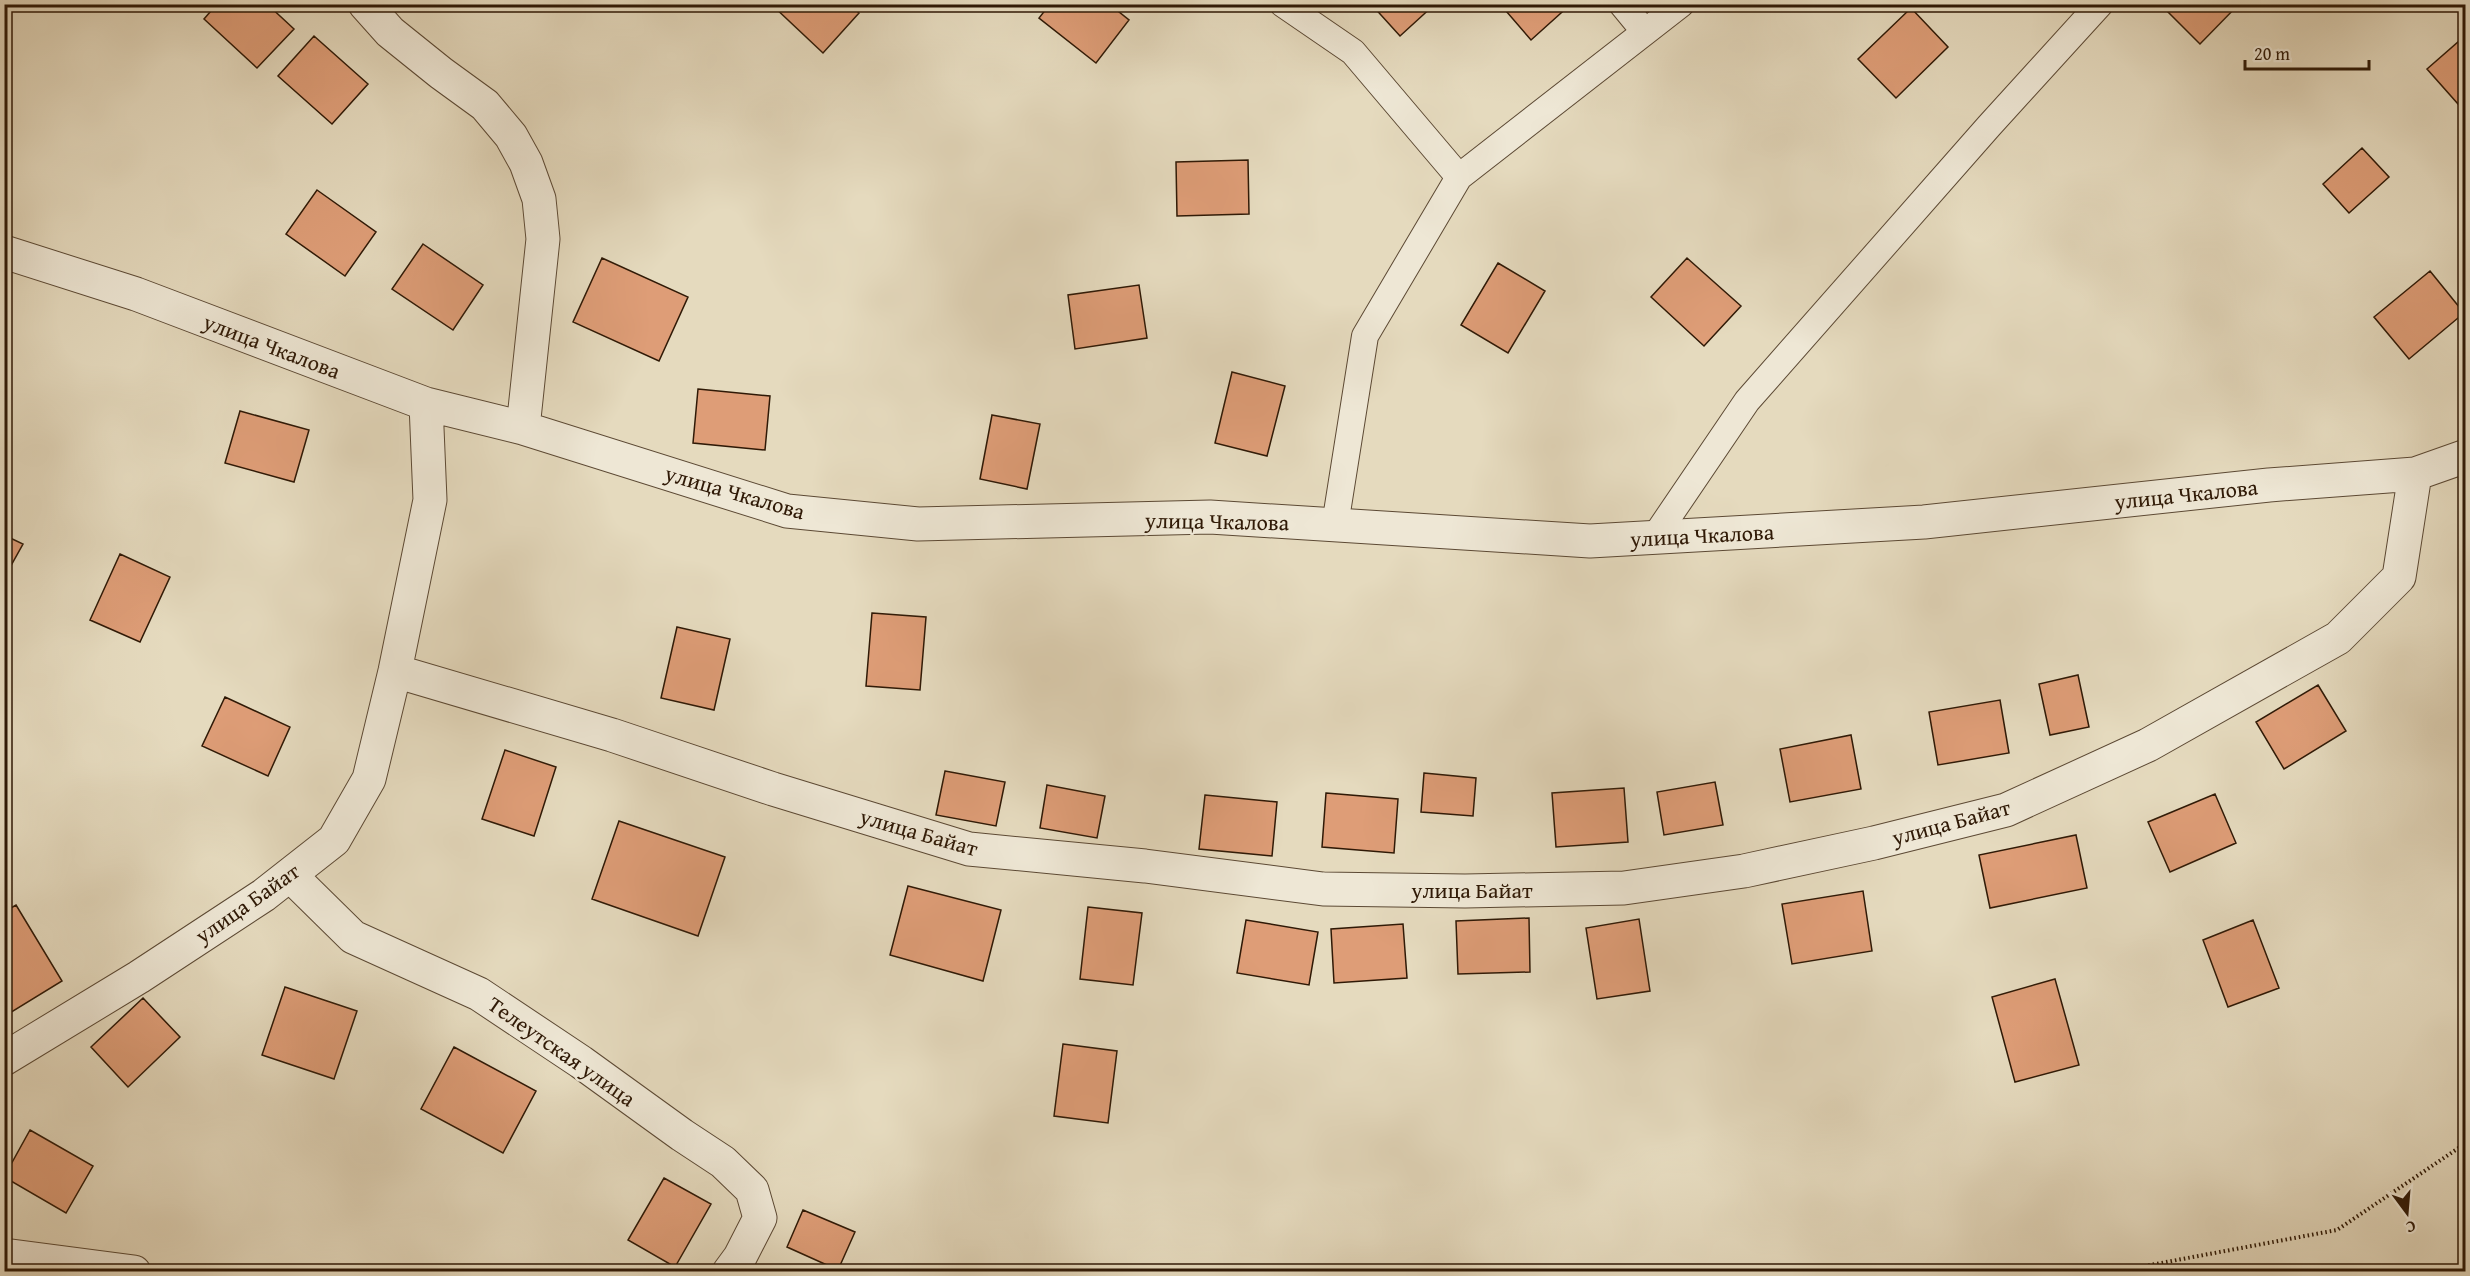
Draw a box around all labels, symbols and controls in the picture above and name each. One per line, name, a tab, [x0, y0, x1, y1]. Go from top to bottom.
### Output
scale bar	[2245, 33, 2370, 71]
text: 20 m	[2254, 40, 2290, 67]
street label: улица Чкалова	[198, 305, 346, 387]
street label: улица Чкалова	[660, 456, 809, 527]
street label: улица Чкалова	[2112, 470, 2260, 518]
street label: улица Чкалова	[1144, 504, 1290, 538]
street label: улица Чкалова	[1628, 515, 1775, 555]
street label: улица Байат	[1887, 791, 2014, 853]
street label: улица Байат	[855, 800, 982, 864]
street label: улица Байат	[187, 855, 306, 951]
street label: улица Байат	[1410, 874, 1533, 906]
street label: Телеутская улица	[482, 988, 643, 1114]
north arrow	[2377, 1183, 2437, 1243]
text: С	[2403, 1215, 2419, 1240]

